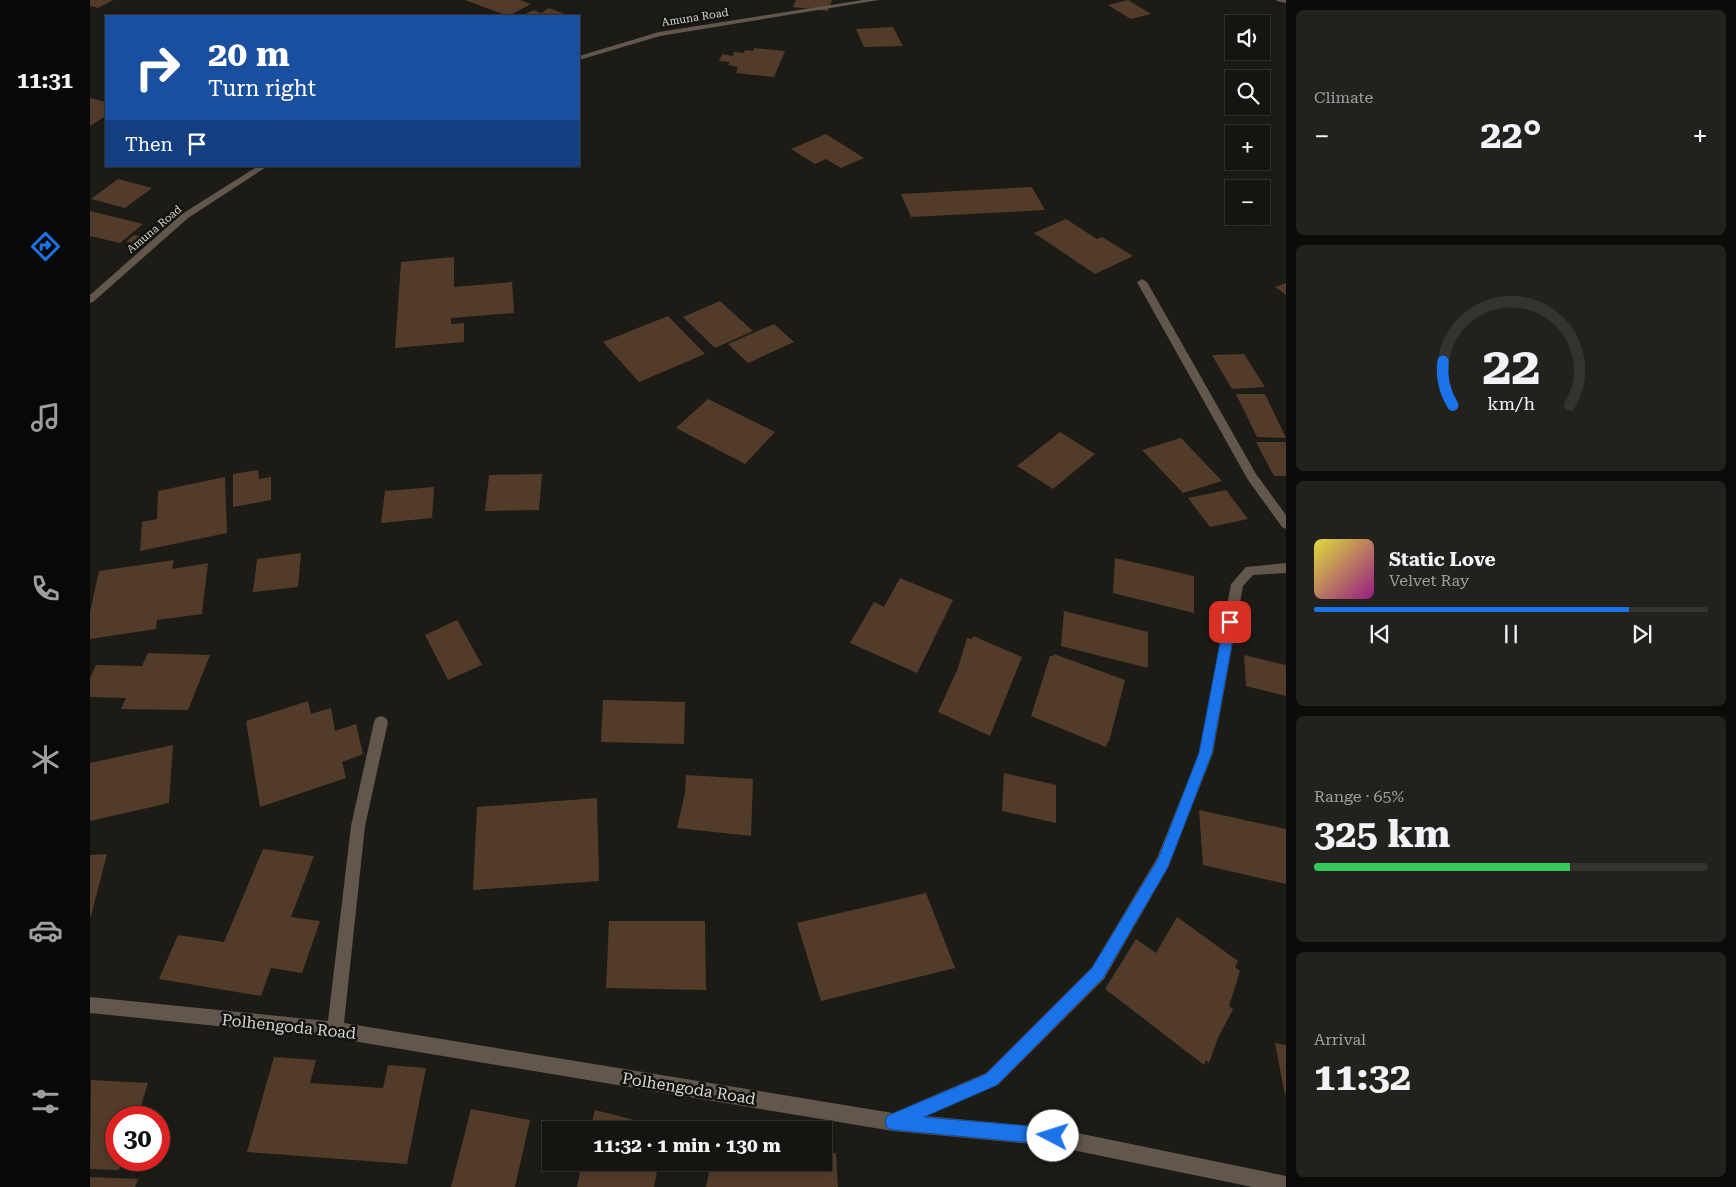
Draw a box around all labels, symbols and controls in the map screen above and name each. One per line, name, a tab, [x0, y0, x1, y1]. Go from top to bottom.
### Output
street label: Amuna Road	[661, 6, 729, 29]
map controls	[1225, 15, 1270, 225]
button: sound	[1225, 15, 1270, 60]
text: 20 m	[208, 34, 290, 75]
icon: right	[125, 35, 190, 100]
text: 11:31	[17, 68, 73, 93]
button: search	[1225, 70, 1270, 115]
text: Turn right	[208, 76, 316, 101]
text: Climate	[1314, 88, 1373, 107]
text: 22°	[1480, 113, 1542, 157]
text: −	[1314, 120, 1330, 153]
text: +	[1692, 120, 1708, 153]
button: +	[1225, 125, 1270, 170]
icon: arrive	[183, 130, 211, 158]
text: Then	[125, 133, 173, 156]
button: −	[1225, 180, 1270, 225]
street label: Amuna Road	[124, 203, 184, 256]
icon: directions	[28, 229, 63, 264]
text: 22	[1482, 336, 1540, 397]
text: km/h	[1487, 393, 1535, 414]
icon: music	[28, 400, 63, 435]
text: Static Love	[1389, 548, 1496, 571]
icon: phone	[28, 571, 63, 606]
text: Velvet Ray	[1389, 571, 1469, 590]
pin	[1209, 601, 1251, 643]
icon: arrive	[1216, 608, 1244, 636]
icon: previous	[1366, 620, 1394, 648]
icon: pause	[1497, 620, 1525, 648]
icon: next	[1628, 620, 1656, 648]
icon: climate	[28, 742, 63, 777]
text: Range · 65%	[1314, 787, 1404, 806]
text: 325 km	[1314, 812, 1450, 856]
icon: car	[28, 913, 63, 948]
street label: Polhengoda Road	[221, 1010, 357, 1043]
text: Arrival	[1314, 1030, 1366, 1049]
text: 11:32	[1314, 1055, 1411, 1099]
street label: Polhengoda Road	[621, 1069, 757, 1108]
icon: filters	[28, 1084, 63, 1119]
speed limit sign: 30	[105, 1106, 170, 1171]
position arrow	[1026, 1109, 1078, 1161]
text: 11:32 · 1 min · 130 m	[593, 1134, 781, 1157]

